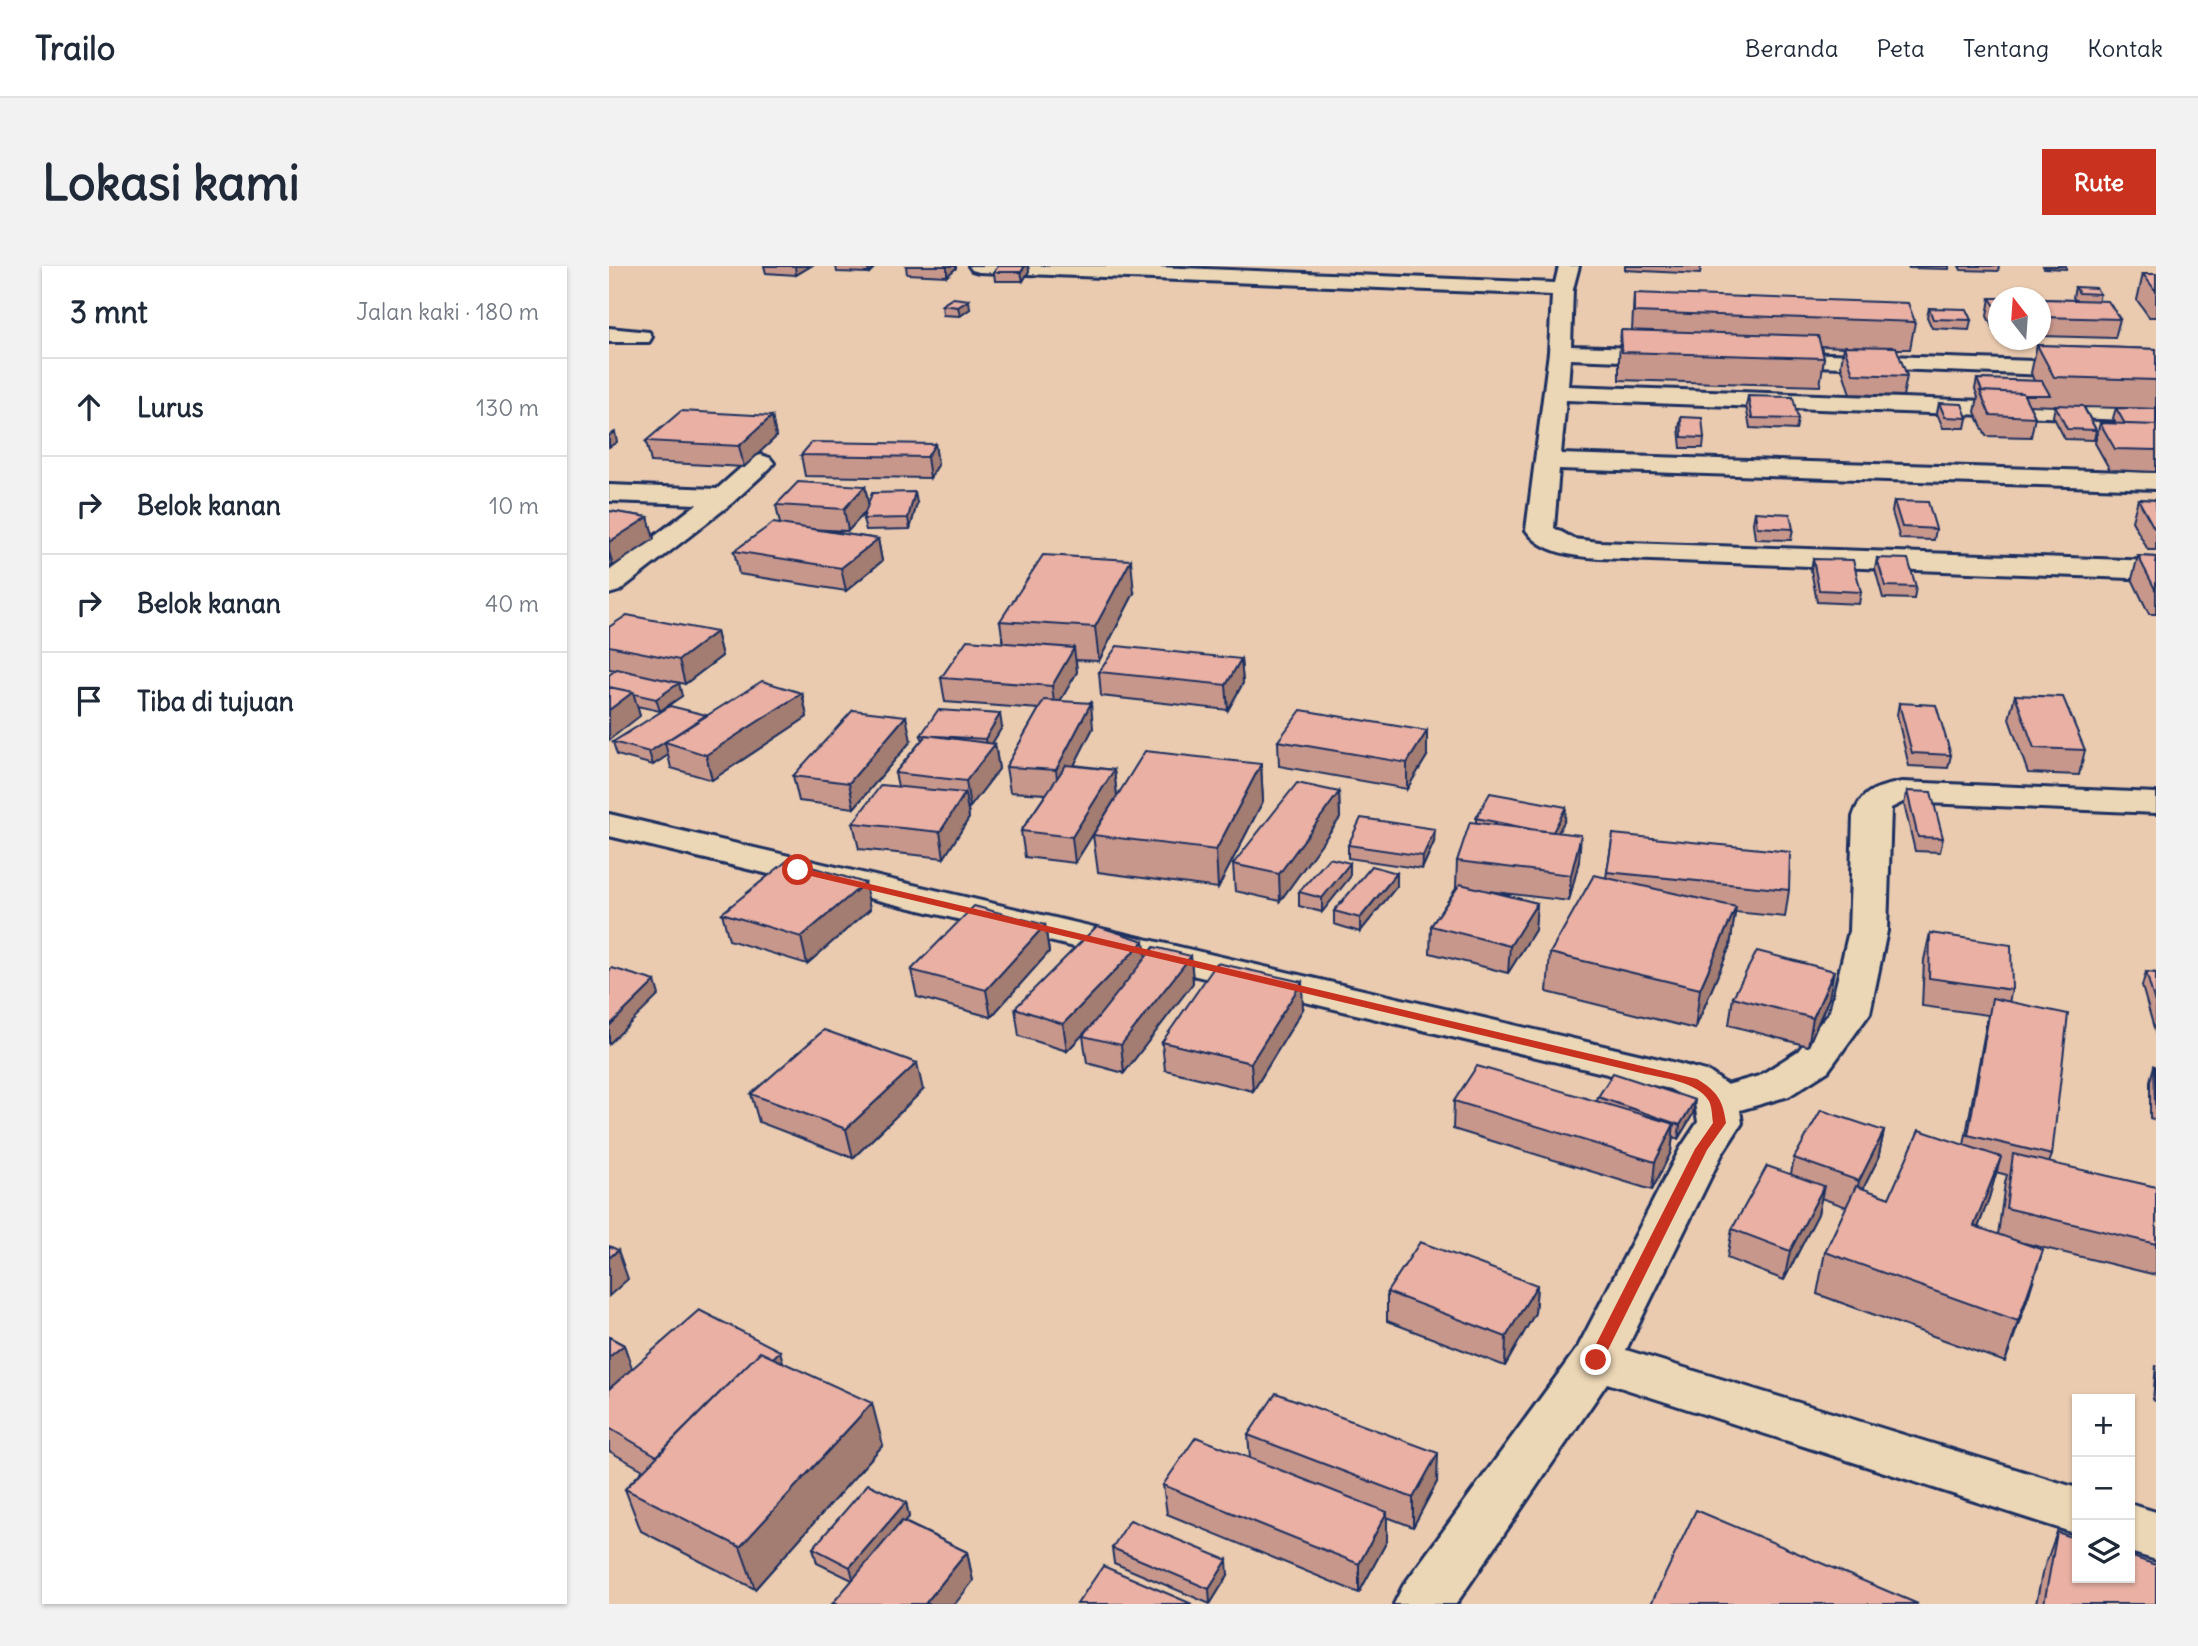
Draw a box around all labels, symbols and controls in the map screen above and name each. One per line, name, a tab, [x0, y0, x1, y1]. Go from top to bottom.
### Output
text: Trailo	[35, 27, 115, 69]
text: Beranda	[1745, 33, 1838, 63]
text: Peta	[1876, 33, 1925, 63]
text: Tentang	[1963, 33, 2049, 63]
text: Kontak	[2087, 33, 2163, 63]
button: Rute	[2042, 149, 2156, 215]
text: Lokasi kami	[42, 152, 300, 213]
north arrow	[1988, 287, 2051, 350]
text: 3 mnt	[70, 293, 148, 331]
text: Jalan kaki · 180 m	[356, 297, 539, 326]
icon: ahead	[70, 388, 108, 426]
text: Lurus	[137, 391, 204, 424]
text: 130 m	[476, 393, 539, 422]
icon: right	[70, 486, 108, 524]
text: Belok kanan	[137, 489, 281, 522]
text: 10 m	[489, 491, 539, 520]
icon: right	[70, 584, 108, 622]
text: Belok kanan	[137, 587, 281, 620]
text: 40 m	[485, 589, 539, 618]
icon: arrive	[70, 682, 108, 720]
text: Tiba di tujuan	[137, 685, 294, 718]
route start	[782, 854, 813, 885]
route end	[1580, 1344, 1611, 1375]
map controls	[2072, 1394, 2135, 1583]
button: +	[2072, 1394, 2135, 1457]
button: −	[2072, 1457, 2135, 1520]
button: layers	[2072, 1520, 2135, 1583]

